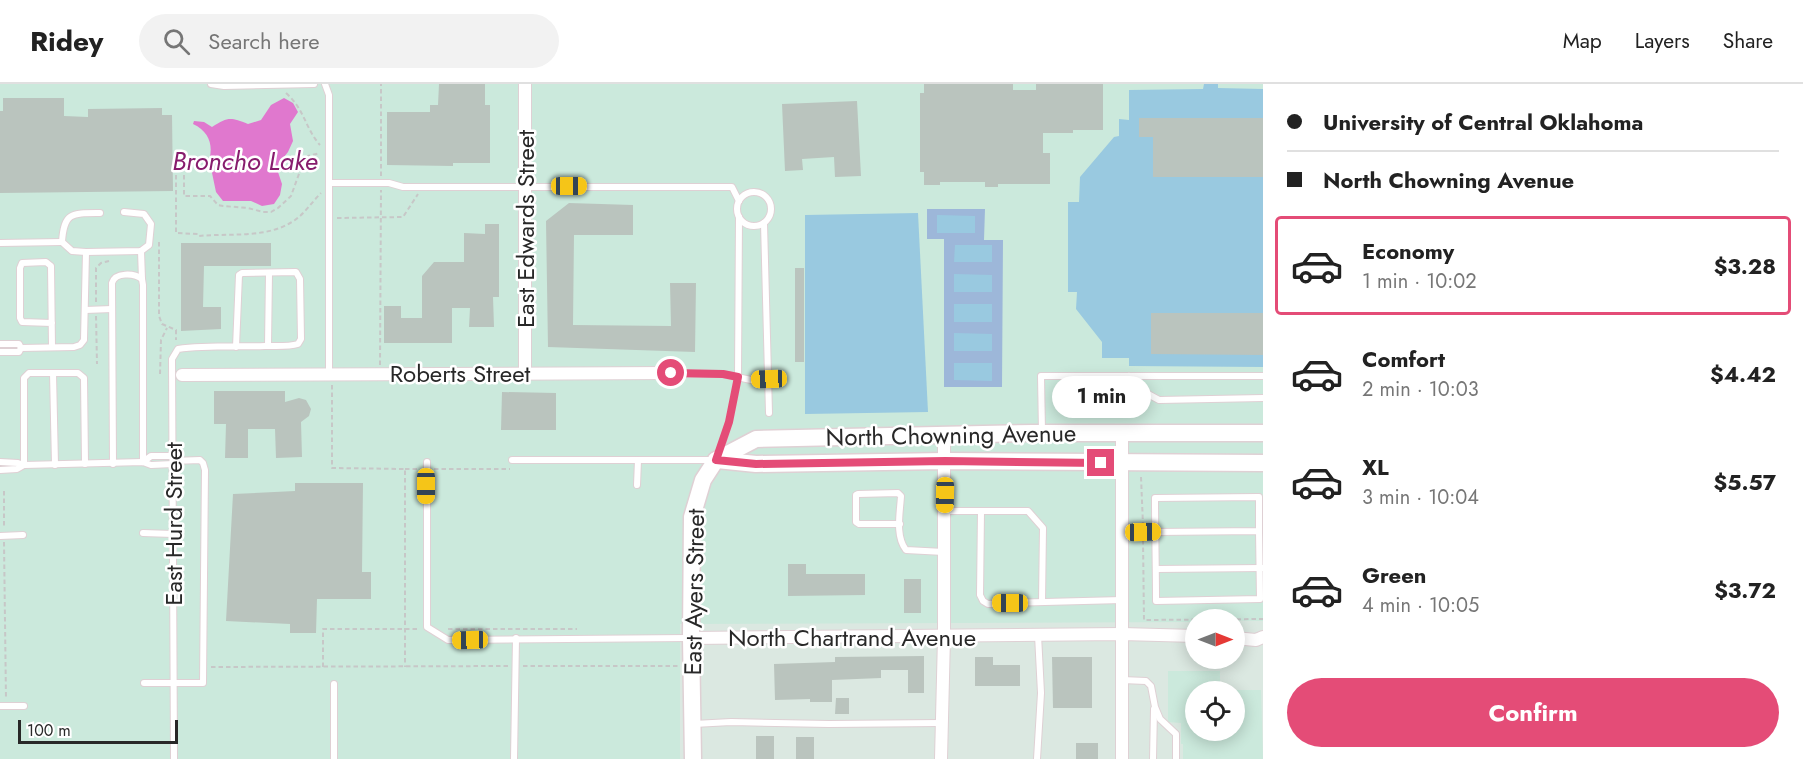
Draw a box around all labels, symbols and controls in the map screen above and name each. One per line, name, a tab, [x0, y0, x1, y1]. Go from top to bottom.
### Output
search box	[139, 14, 559, 68]
text: Ridey	[30, 21, 103, 62]
icon: search	[160, 25, 193, 58]
text: Search here	[208, 25, 320, 57]
text: Map	[1563, 26, 1602, 56]
text: Layers	[1635, 26, 1690, 56]
text: Share	[1723, 26, 1773, 56]
text: University of Central Oklahoma	[1323, 106, 1643, 138]
street label: East Edwards Street	[508, 130, 543, 328]
water label: Broncho Lake	[172, 142, 318, 180]
text: North Chowning Avenue	[1323, 164, 1574, 196]
car	[551, 177, 587, 195]
text: Economy	[1362, 235, 1454, 267]
icon: car	[1290, 239, 1344, 293]
text: $3.28	[1714, 250, 1776, 282]
text: 1 min · 10:02	[1362, 267, 1477, 296]
text: Comfort	[1362, 343, 1445, 375]
icon: car	[1290, 347, 1344, 401]
street label: Roberts Street	[390, 356, 531, 391]
text: $4.42	[1710, 358, 1776, 390]
route start	[657, 359, 684, 386]
car	[751, 369, 787, 389]
text: 2 min · 10:03	[1362, 375, 1479, 404]
callout: 1 min	[1052, 376, 1150, 418]
text: 1 min	[1077, 382, 1126, 411]
street label: North Chowning Avenue	[825, 415, 1077, 455]
street label: East Hurd Street	[156, 442, 191, 606]
route end	[1087, 449, 1114, 476]
text: XL	[1362, 451, 1389, 483]
icon: car	[1290, 455, 1344, 509]
text: $5.57	[1714, 466, 1776, 498]
car	[417, 468, 435, 504]
car	[936, 477, 954, 513]
text: 3 min · 10:04	[1362, 483, 1479, 512]
street label: East Ayers Street	[675, 508, 713, 676]
car	[1125, 523, 1161, 541]
text: Green	[1362, 559, 1426, 591]
icon: car	[1290, 563, 1344, 617]
text: $3.72	[1714, 574, 1776, 606]
text: 4 min · 10:05	[1362, 591, 1479, 620]
car	[992, 594, 1028, 612]
north arrow	[1185, 609, 1245, 669]
map controls	[1185, 609, 1245, 741]
street label: North Chartrand Avenue	[728, 620, 976, 655]
car	[452, 631, 488, 649]
button: Confirm	[1287, 678, 1779, 747]
button: locate	[1185, 681, 1245, 741]
scale bar	[18, 717, 178, 744]
text: 100 m	[27, 719, 71, 742]

